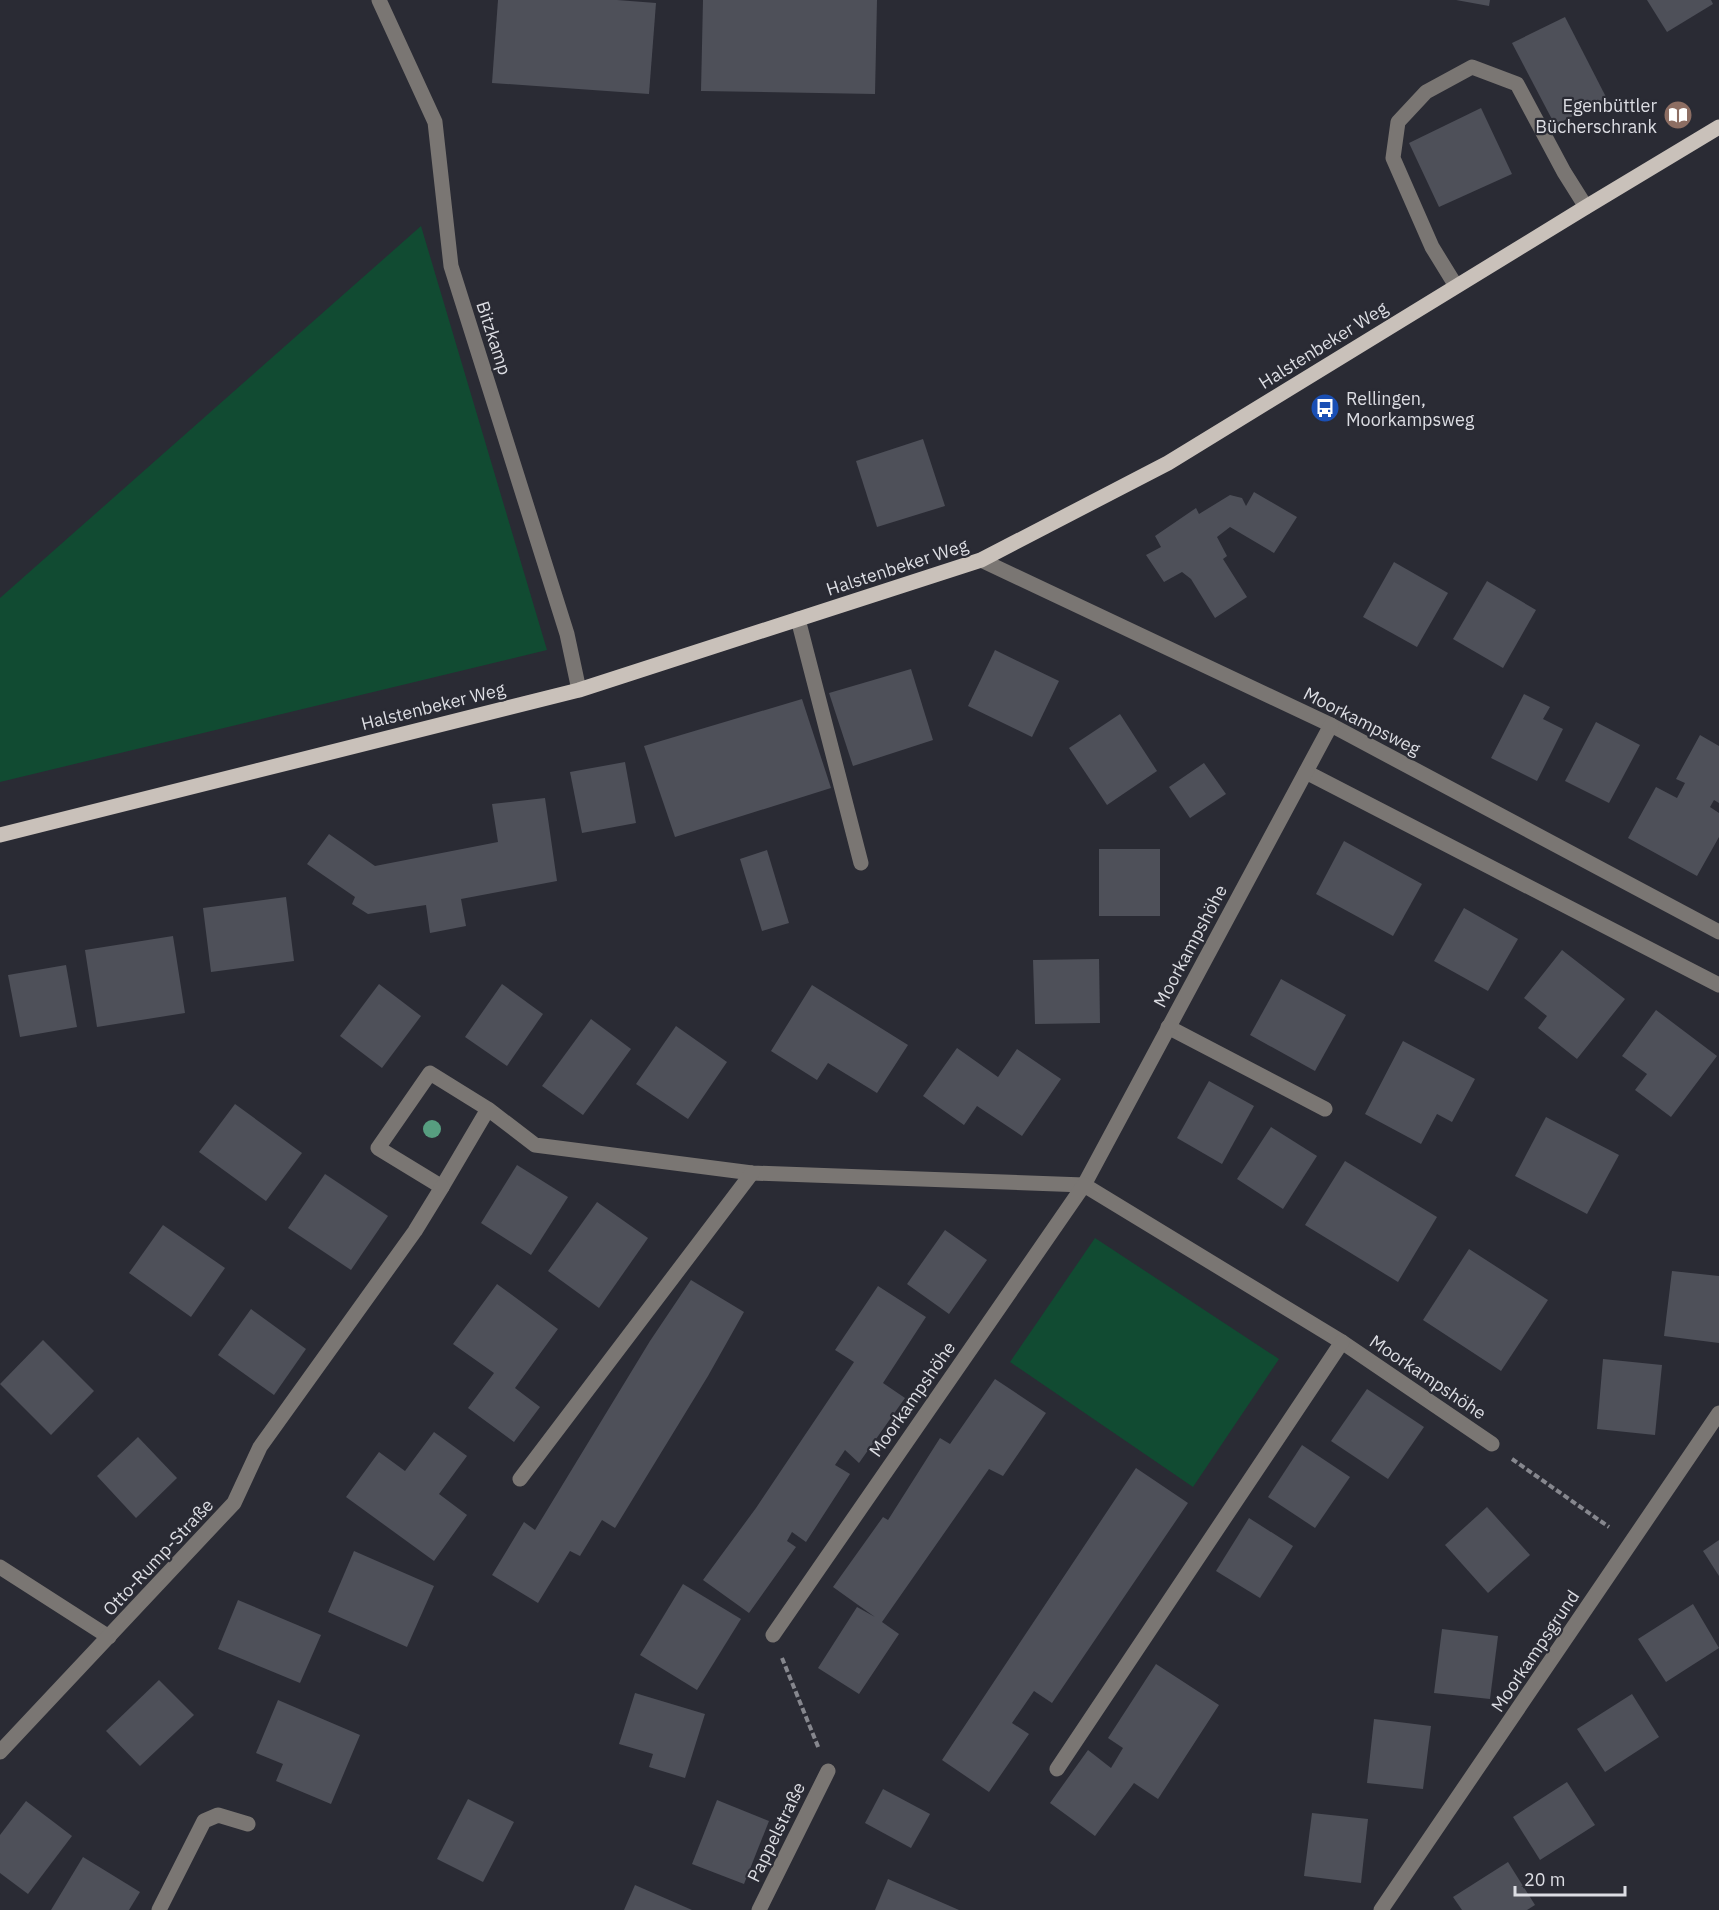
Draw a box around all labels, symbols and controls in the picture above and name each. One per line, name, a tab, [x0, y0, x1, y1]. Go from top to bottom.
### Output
place label: Egenbüttler Bücherschrank	[1535, 94, 1658, 138]
library icon: Egenbüttler Bücherschrank	[1662, 99, 1694, 131]
street label: Halstenbeker Weg	[1254, 296, 1392, 394]
street label: Bitzkamp	[471, 298, 517, 378]
place label: Rellingen, Moorkampsweg	[1346, 387, 1475, 431]
bus stop icon: Rellingen, Moorkampsweg	[1309, 392, 1341, 424]
street label: Halstenbeker Weg	[823, 533, 971, 601]
street label: Halstenbeker Weg	[359, 677, 508, 735]
street label: Moorkampsweg	[1300, 682, 1425, 761]
street label: Moorkampshöhe	[1148, 881, 1232, 1011]
street label: Moorkampshöhe	[1365, 1330, 1491, 1425]
street label: Moorkampshöhe	[864, 1337, 960, 1461]
street label: Otto-Rump-Straße	[98, 1494, 218, 1620]
street label: Moorkampsgrund	[1486, 1586, 1584, 1716]
street label: Pappelstraße	[742, 1778, 810, 1886]
scale bar	[1515, 1859, 1624, 1897]
text: 20 m	[1524, 1868, 1566, 1891]

